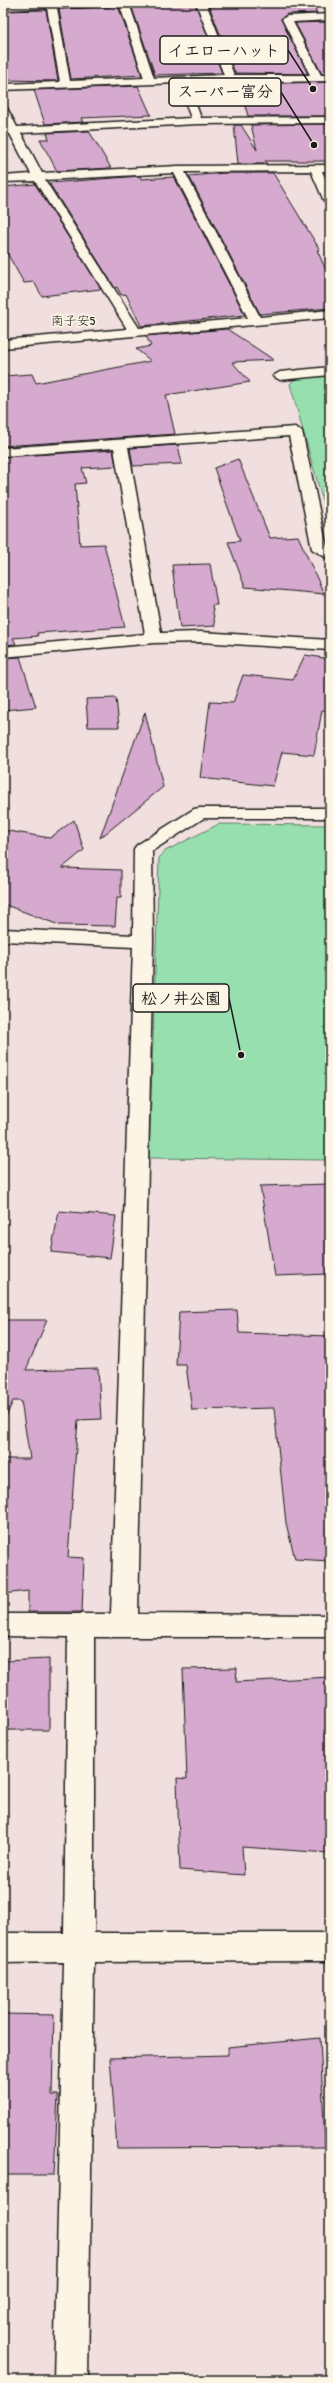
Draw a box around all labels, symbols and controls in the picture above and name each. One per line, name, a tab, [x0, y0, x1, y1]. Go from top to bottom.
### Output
callout: イエローハット	[160, 36, 288, 64]
text: イエローハット	[168, 39, 280, 61]
callout: スーパー富分	[169, 78, 281, 106]
text: スーパー富分	[177, 80, 273, 102]
district label: 南子安5	[51, 311, 96, 329]
callout: 松ノ井公園	[133, 984, 229, 1012]
text: 松ノ井公園	[141, 987, 221, 1009]

